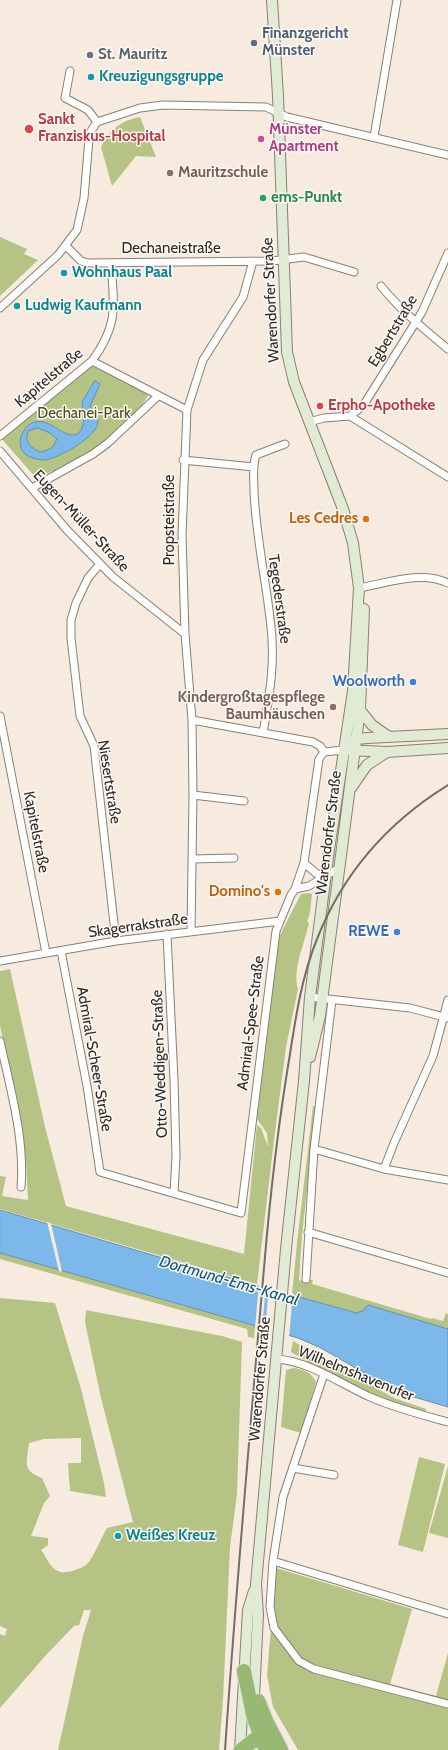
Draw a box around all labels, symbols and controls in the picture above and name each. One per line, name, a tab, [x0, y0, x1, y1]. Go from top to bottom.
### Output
place label: Finanzgericht Münster	[262, 25, 348, 60]
marker: Finanzgericht Münster	[249, 38, 259, 48]
place label: St. Mauritz	[98, 46, 167, 64]
marker: St. Mauritz	[85, 50, 95, 60]
place label: Kreuzigungsgruppe	[99, 68, 223, 86]
marker: Kreuzigungsgruppe	[86, 72, 96, 82]
place label: Sankt Franziskus-Hospital	[38, 111, 166, 146]
place label: Münster Apartment	[269, 121, 339, 156]
marker: Sankt Franziskus-Hospital	[23, 123, 35, 135]
marker: Münster Apartment	[256, 134, 266, 144]
place label: Mauritzschule	[178, 164, 268, 182]
marker: Mauritzschule	[165, 168, 175, 178]
place label: ems-Punkt	[271, 189, 342, 207]
marker: ems-Punkt	[258, 193, 268, 203]
street label: Warendorfer Straße	[259, 237, 283, 363]
street label: Dechaneistraße	[121, 240, 221, 258]
place label: Wohnhaus Paal	[72, 264, 172, 282]
marker: Wohnhaus Paal	[59, 268, 69, 278]
street label: Egbertstraße	[364, 292, 422, 370]
place label: Ludwig Kaufmann	[25, 297, 142, 315]
marker: Ludwig Kaufmann	[12, 301, 22, 311]
street label: Kapitelstraße	[12, 344, 86, 412]
place label: Erpho-Apotheke	[328, 397, 435, 415]
marker: Erpho-Apotheke	[315, 401, 325, 411]
park label: Dechanei-Park	[37, 405, 131, 423]
street label: Eugen-Müller-Straße	[29, 466, 133, 576]
street label: Propsteistraße	[161, 474, 179, 566]
place label: Les Cedres	[289, 510, 358, 528]
marker: Les Cedres	[361, 514, 371, 524]
street label: Tegederstraße	[264, 553, 294, 645]
place label: Woolworth	[332, 673, 405, 691]
marker: Woolworth	[408, 677, 418, 687]
place label: Kindergroßtagespflege Baumhäuschen	[177, 689, 325, 724]
marker: Kindergroßtagespflege Baumhäuschen	[328, 702, 338, 712]
street label: Niesertstraße	[94, 739, 124, 825]
street label: Warendorfer Straße	[312, 770, 346, 896]
street label: Kapitelstraße	[19, 790, 53, 874]
place label: Domino's	[209, 883, 270, 901]
marker: Domino's	[273, 887, 283, 897]
street label: Skagerrakstraße	[87, 910, 189, 942]
place label: REWE	[348, 923, 389, 941]
marker: REWE	[392, 927, 402, 937]
street label: Admiral-Spee-Straße	[234, 955, 268, 1091]
street label: Admiral-Scheer-Straße	[72, 985, 116, 1133]
street label: Otto-Weddigen-Straße	[148, 989, 172, 1139]
water label: Dortmund-Ems-Kanal	[157, 1252, 301, 1310]
street label: Warendorfer Straße	[246, 1316, 274, 1442]
street label: Wilhelmshavenufer	[296, 1343, 416, 1405]
place label: Weißes Kreuz	[126, 1527, 215, 1545]
marker: Weißes Kreuz	[113, 1531, 123, 1541]

